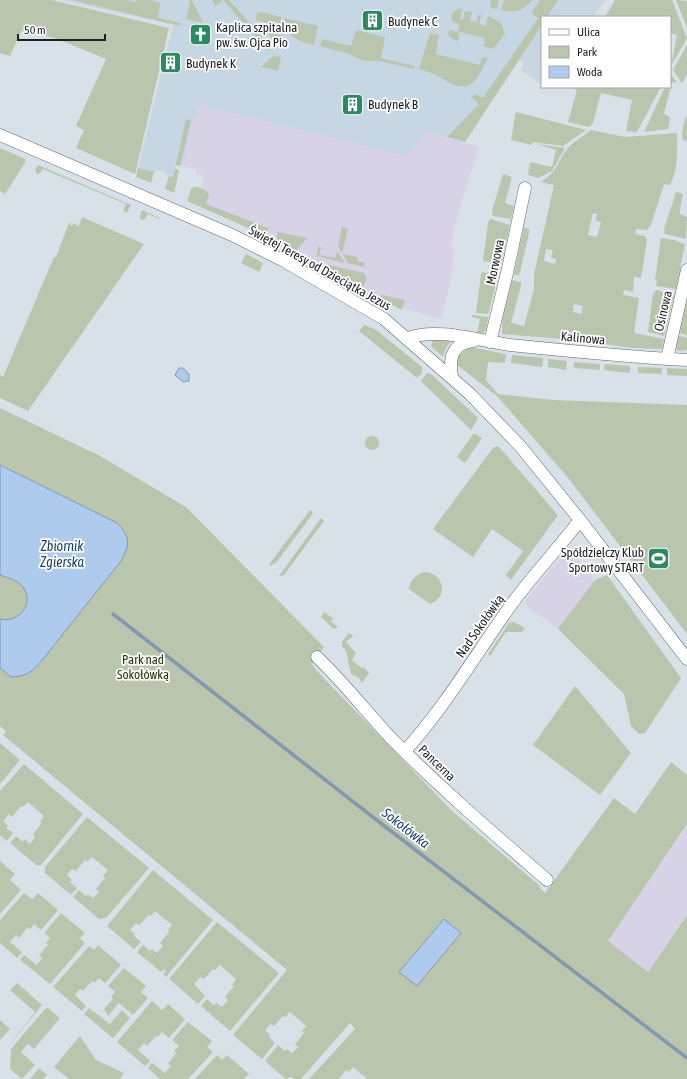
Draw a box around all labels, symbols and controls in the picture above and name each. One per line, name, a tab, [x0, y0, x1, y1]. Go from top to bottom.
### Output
building icon: Budynek C	[360, 8, 386, 34]
place label: Budynek C	[388, 14, 438, 29]
scale bar	[18, 16, 105, 42]
legend	[541, 16, 671, 88]
place label: Kaplica szpitalna pw. św. Ojca Pio	[216, 20, 297, 50]
church icon: Kaplica szpitalna pw. św. Ojca Pio	[188, 21, 214, 47]
text: 50 m	[24, 23, 46, 37]
text: Ulica	[577, 25, 600, 39]
text: Park	[577, 45, 598, 59]
building icon: Budynek K	[158, 50, 184, 76]
place label: Budynek K	[186, 56, 237, 71]
text: Woda	[577, 65, 602, 79]
building icon: Budynek B	[340, 91, 366, 117]
place label: Budynek B	[368, 97, 419, 112]
street label: Świętej Teresy od Dzieciątka Jezus	[246, 223, 394, 314]
street label: Morwowa	[483, 238, 507, 286]
street label: Osinowa	[651, 289, 675, 333]
street label: Kalinowa	[560, 329, 606, 347]
water label: Zbiornik Zgierska	[40, 538, 84, 570]
place label: Spółdzielczy Klub Sportowy START	[561, 545, 644, 575]
sports icon: Spółdzielczy Klub Sportowy START	[646, 546, 672, 572]
street label: Nad Sokołówką	[453, 592, 507, 660]
park label: Park nad Sokołówką	[117, 652, 169, 682]
street label: Pancerna	[415, 742, 459, 784]
water label: Sokołówka	[378, 804, 433, 852]

